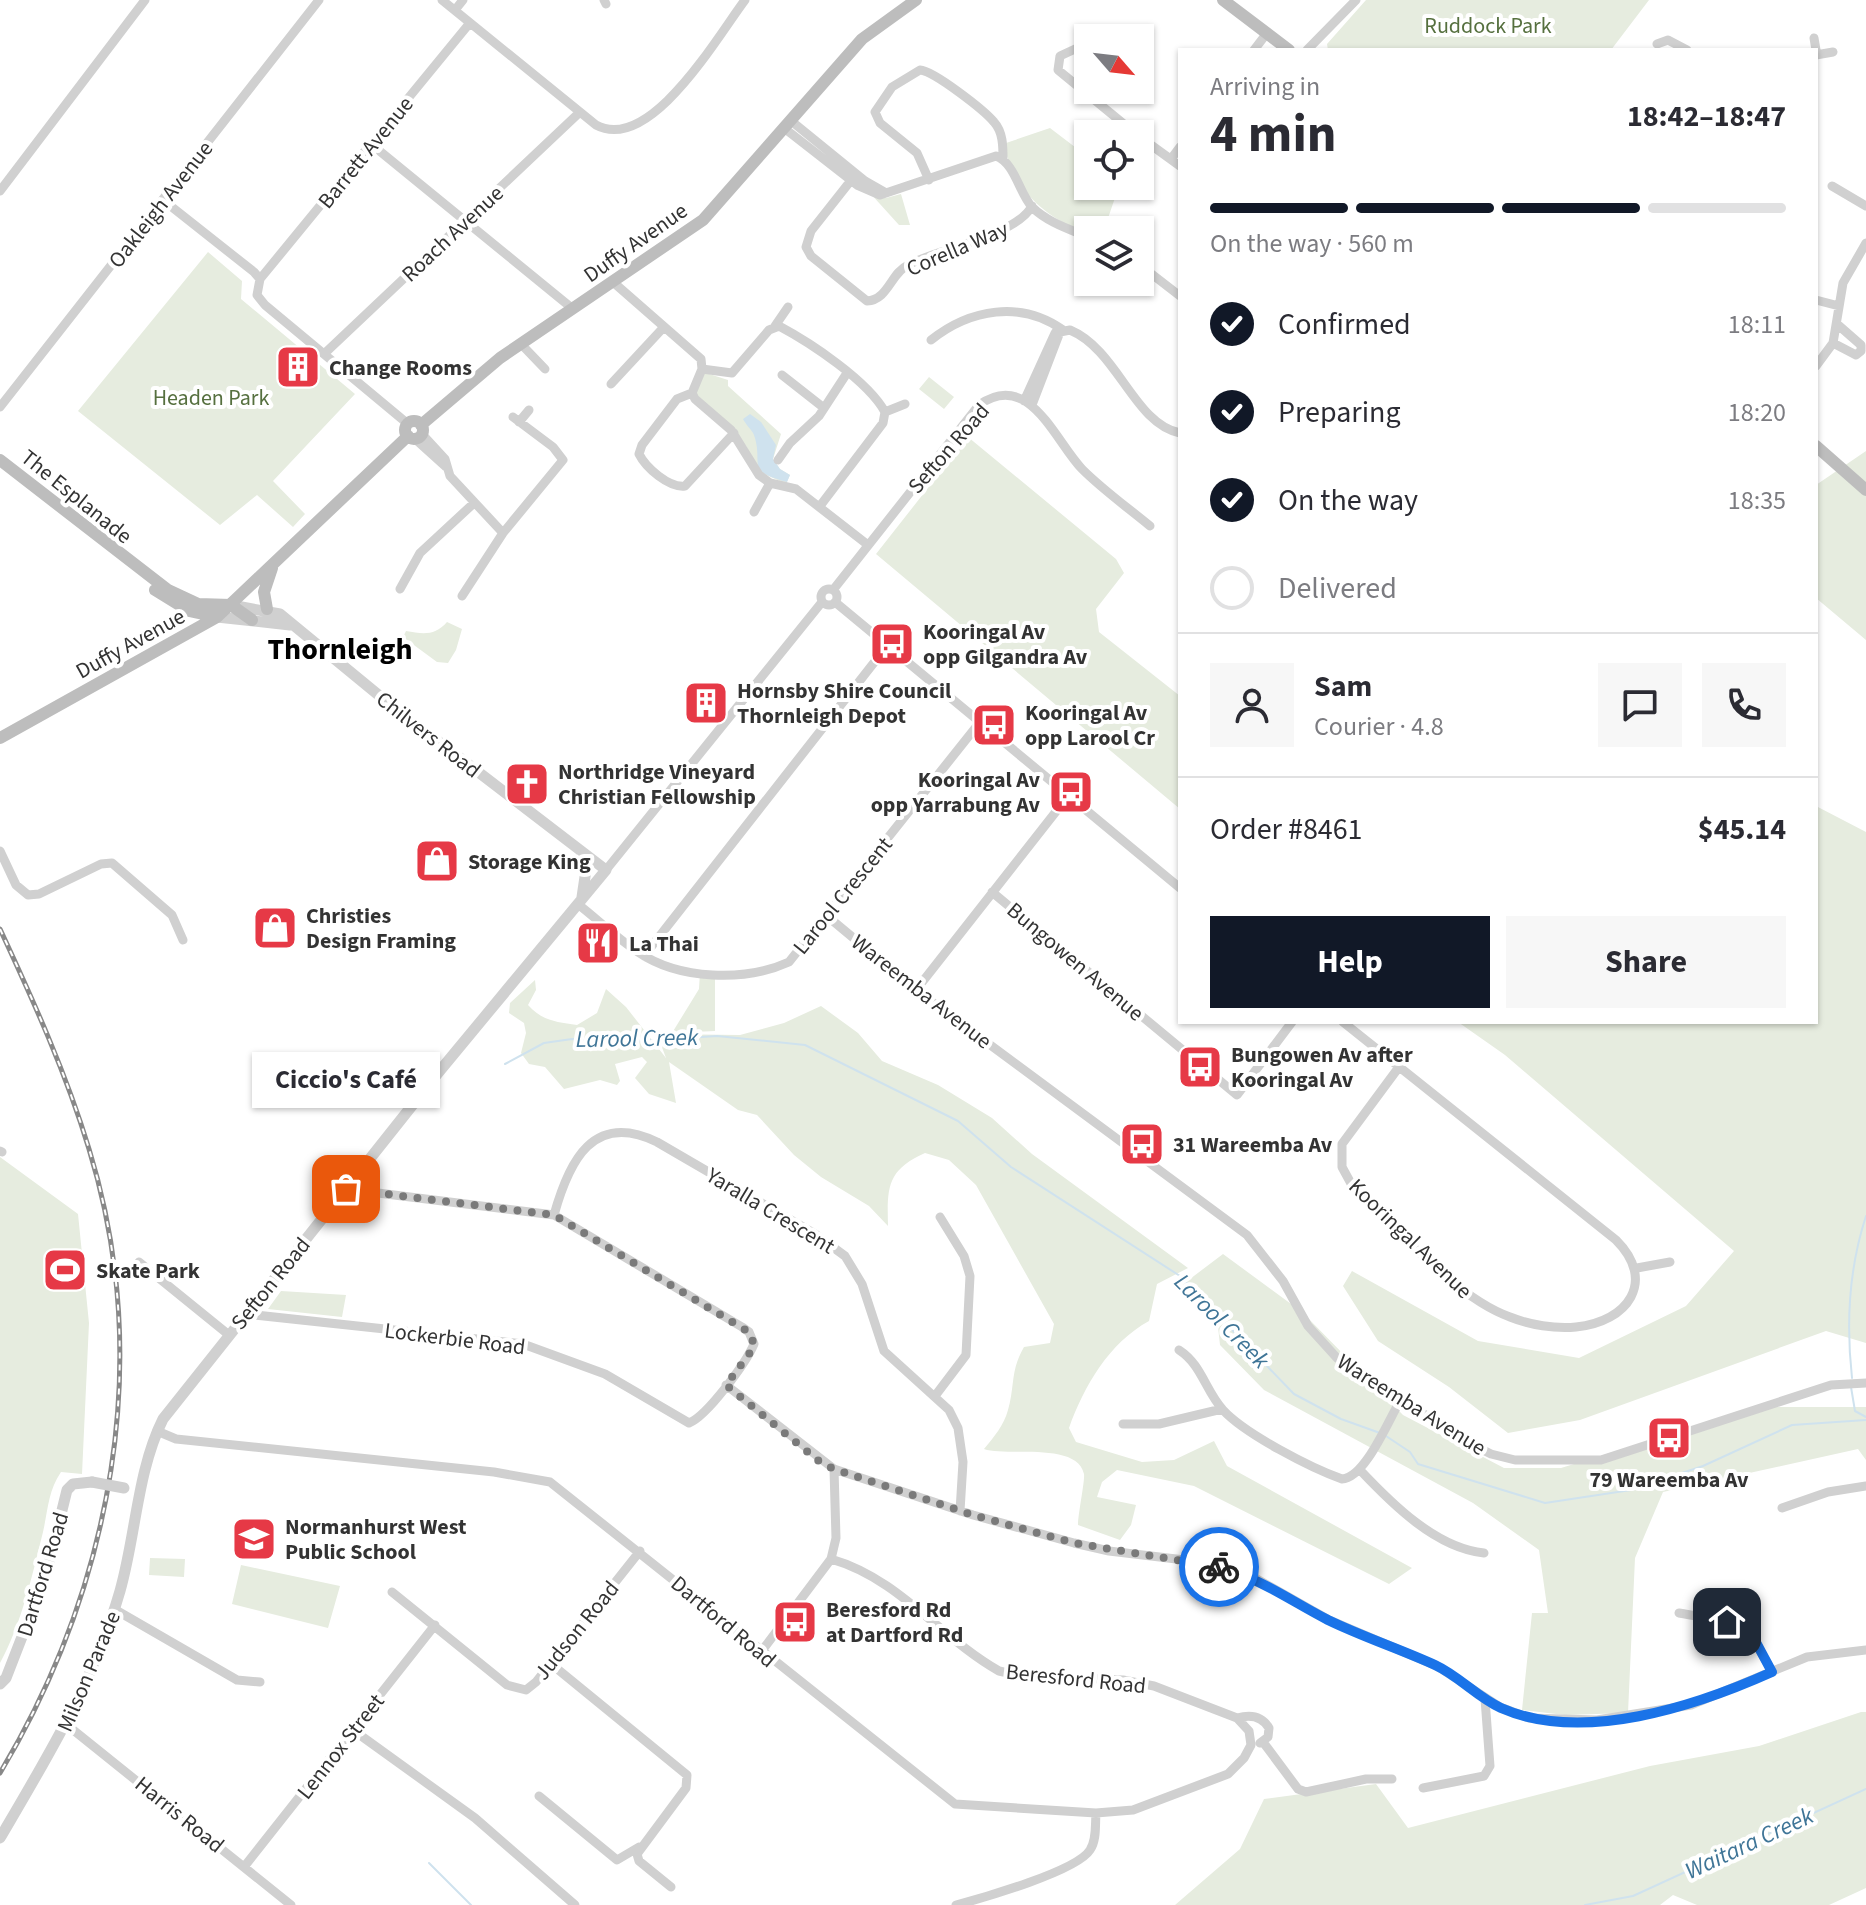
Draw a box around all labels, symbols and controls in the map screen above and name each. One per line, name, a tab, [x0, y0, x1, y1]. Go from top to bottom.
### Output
park label: Ruddock Park	[1424, 10, 1552, 42]
north arrow	[1074, 24, 1154, 104]
map controls	[1074, 24, 1154, 296]
text: Arriving in	[1210, 68, 1320, 105]
street label: Barrett Avenue	[310, 89, 421, 216]
text: 18:42–18:47	[1627, 95, 1786, 138]
text: 4 min	[1210, 98, 1337, 172]
button: locate	[1074, 120, 1154, 200]
street label: Oakleigh Avenue	[101, 134, 221, 275]
street label: Roach Avenue	[395, 178, 511, 289]
street label: Duffy Avenue	[577, 195, 694, 291]
street label: Corella Way	[902, 213, 1014, 285]
button: layers	[1074, 216, 1154, 296]
text: On the way · 560 m	[1210, 225, 1414, 262]
icon: check	[1210, 302, 1254, 346]
text: Confirmed	[1278, 303, 1411, 346]
text: 18:11	[1728, 306, 1786, 343]
building icon: Change Rooms	[274, 343, 322, 391]
place label: Change Rooms	[329, 352, 472, 384]
park label: Headen Park	[153, 382, 269, 414]
icon: check	[1210, 390, 1254, 434]
text: Preparing	[1278, 391, 1401, 434]
text: 18:20	[1728, 394, 1786, 431]
street label: Sefton Road	[900, 396, 997, 501]
street label: The Esplanade	[14, 442, 139, 552]
icon: check	[1210, 478, 1254, 522]
text: On the way	[1278, 479, 1418, 522]
text: 18:35	[1728, 482, 1786, 519]
text: Delivered	[1278, 567, 1397, 610]
street label: Duffy Avenue	[70, 601, 191, 687]
place label: Kooringal Av opp Gilgandra Av	[923, 616, 1088, 673]
bus stop icon: Kooringal Av opp Gilgandra Av	[868, 620, 916, 668]
district label: Thornleigh	[267, 628, 413, 671]
button: person	[1210, 663, 1294, 747]
button: chat	[1598, 663, 1682, 747]
button: phone	[1702, 663, 1786, 747]
text: Sam	[1314, 665, 1372, 708]
place label: Hornsby Shire Council Thornleigh Depot	[737, 675, 952, 732]
building icon: Hornsby Shire Council Thornleigh Depot	[682, 679, 730, 727]
street label: Chilvers Road	[369, 684, 488, 786]
place label: Kooringal Av opp Larool Cr	[1025, 697, 1155, 754]
bus stop icon: Kooringal Av opp Larool Cr	[970, 701, 1018, 749]
text: Courier · 4.8	[1314, 708, 1444, 745]
place label: Northridge Vineyard Christian Fellowship	[558, 756, 756, 813]
church icon: Northridge Vineyard Christian Fellowship	[503, 760, 551, 808]
place label: Kooringal Av opp Yarrabung Av	[871, 764, 1040, 821]
bus stop icon: Kooringal Av opp Yarrabung Av	[1047, 768, 1095, 816]
text: Order #8461	[1210, 808, 1363, 851]
text: $45.14	[1698, 808, 1786, 851]
street label: Larool Crescent	[785, 830, 901, 961]
shop icon: Storage King	[413, 837, 461, 885]
place label: Storage King	[468, 846, 591, 878]
street label: Bungowen Avenue	[1000, 895, 1151, 1029]
place label: Christies Design Framing	[306, 900, 456, 957]
shop icon: Christies Design Framing	[251, 904, 299, 952]
button: Help	[1210, 916, 1490, 1008]
button: Share	[1506, 916, 1786, 1008]
restaurant icon: La Thai	[574, 919, 622, 967]
street label: Wareemba Avenue	[844, 927, 999, 1057]
place label: La Thai	[629, 928, 699, 960]
water label: Larool Creek	[575, 1020, 699, 1057]
place label: Bungowen Av after Kooringal Av	[1231, 1039, 1413, 1096]
bus stop icon: Bungowen Av after Kooringal Av	[1176, 1043, 1224, 1091]
callout: Ciccio's Café	[252, 1053, 440, 1109]
text: Ciccio's Café	[275, 1061, 417, 1098]
bus stop icon: 31 Wareemba Av	[1118, 1120, 1166, 1168]
place label: 31 Wareemba Av	[1173, 1129, 1333, 1161]
pin	[312, 1155, 380, 1223]
street label: Yaralla Crescent	[699, 1159, 841, 1262]
icon: bag	[324, 1167, 368, 1211]
street label: Kooringal Avenue	[1341, 1171, 1479, 1306]
street label: Sefton Road	[223, 1230, 318, 1337]
sports icon: Skate Park	[41, 1246, 89, 1294]
place label: Skate Park	[96, 1255, 200, 1287]
water label: Larool Creek	[1166, 1266, 1278, 1377]
street label: Lockerbie Road	[383, 1314, 527, 1363]
street label: Wareemba Avenue	[1331, 1346, 1492, 1464]
bus stop icon: 79 Wareemba Av	[1645, 1414, 1693, 1462]
place label: 79 Wareemba Av	[1589, 1464, 1749, 1496]
street label: Dartford Road	[9, 1508, 77, 1641]
place label: Normanhurst West Public School	[285, 1511, 467, 1568]
school or university icon: Normanhurst West Public School	[230, 1515, 278, 1563]
courier	[1179, 1527, 1259, 1607]
icon: bike	[1197, 1545, 1241, 1589]
street label: Dartford Road	[664, 1568, 783, 1675]
street label: Judson Road	[527, 1574, 627, 1687]
pin	[1693, 1588, 1761, 1656]
place label: Beresford Rd at Dartford Rd	[826, 1594, 963, 1651]
bus stop icon: Beresford Rd at Dartford Rd	[771, 1598, 819, 1646]
icon: home	[1705, 1600, 1749, 1644]
street label: Milson Parade	[49, 1606, 129, 1737]
street label: Beresford Road	[1004, 1656, 1148, 1702]
street label: Lennox Street	[289, 1687, 393, 1806]
street label: Harris Road	[128, 1769, 231, 1861]
water label: Waitara Creek	[1679, 1798, 1820, 1889]

